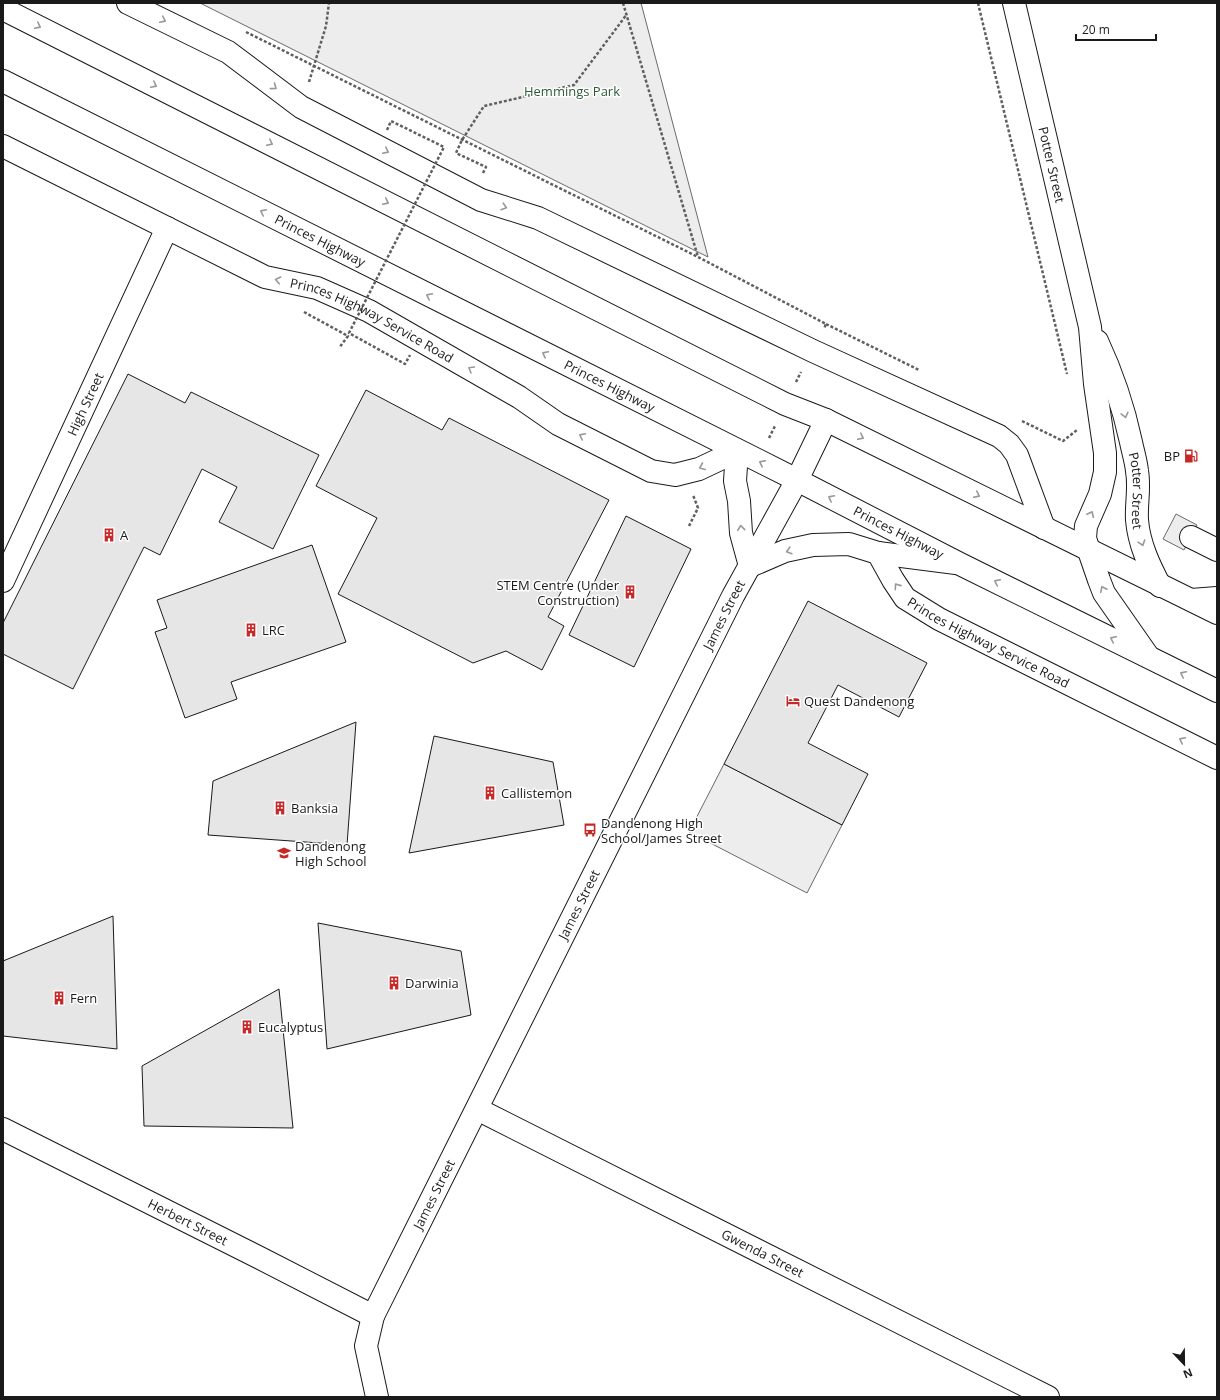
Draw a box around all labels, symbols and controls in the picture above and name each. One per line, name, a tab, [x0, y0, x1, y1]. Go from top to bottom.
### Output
one-way arrow	[159, 15, 166, 23]
scale bar	[1076, 16, 1156, 42]
one-way arrow	[34, 21, 41, 29]
text: 20 m	[1082, 21, 1110, 38]
one-way arrow	[150, 80, 157, 88]
one-way arrow	[270, 82, 277, 90]
park label: Hemmings Park	[524, 82, 620, 100]
street label: Potter Street	[1034, 125, 1070, 205]
one-way arrow	[266, 139, 273, 146]
one-way arrow	[382, 146, 390, 154]
one-way arrow	[382, 197, 389, 205]
one-way arrow	[500, 202, 507, 211]
one-way arrow	[260, 209, 268, 217]
street label: Princes Highway	[272, 210, 369, 271]
street label: Princes Highway Service Road	[288, 274, 457, 367]
one-way arrow	[275, 276, 281, 284]
one-way arrow	[426, 293, 434, 300]
one-way arrow	[542, 351, 550, 359]
street label: Princes Highway	[561, 356, 659, 416]
one-way arrow	[467, 367, 475, 374]
street label: High Street	[63, 369, 108, 439]
one-way arrow	[1120, 412, 1129, 419]
one-way arrow	[857, 432, 864, 440]
one-way arrow	[579, 433, 586, 441]
place label: BP	[1164, 447, 1180, 465]
fuel station icon: BP	[1183, 448, 1199, 464]
street label: Potter Street	[1125, 450, 1147, 531]
one-way arrow	[758, 460, 766, 468]
one-way arrow	[698, 462, 706, 470]
one-way arrow	[973, 490, 981, 498]
one-way arrow	[828, 495, 835, 503]
street label: Princes Highway	[850, 502, 947, 563]
one-way arrow	[1087, 510, 1095, 517]
one-way arrow	[736, 525, 745, 531]
place label: A	[120, 526, 129, 544]
building icon: A	[101, 527, 117, 543]
one-way arrow	[1137, 540, 1145, 547]
one-way arrow	[785, 546, 792, 555]
place label: STEM Centre (Under Construction)	[496, 576, 620, 609]
street label: James Street	[698, 576, 749, 655]
one-way arrow	[993, 579, 1001, 587]
building icon: STEM Centre (Under Construction)	[622, 584, 638, 600]
one-way arrow	[895, 584, 902, 591]
one-way arrow	[1100, 586, 1108, 594]
street label: Princes Highway Service Road	[904, 593, 1073, 692]
place label: LRC	[262, 621, 285, 639]
building icon: LRC	[243, 622, 259, 638]
one-way arrow	[1110, 636, 1117, 644]
one-way arrow	[1179, 671, 1187, 679]
place label: Quest Dandenong	[804, 692, 914, 710]
hotel icon: Quest Dandenong	[785, 693, 801, 709]
one-way arrow	[1179, 737, 1186, 745]
place label: Callistemon	[501, 784, 572, 802]
building icon: Callistemon	[482, 785, 498, 801]
place label: Banksia	[291, 799, 338, 817]
building icon: Banksia	[272, 800, 288, 816]
place label: Dandenong High School/James Street	[601, 814, 722, 847]
bus stop icon: Dandenong High School/James Street	[582, 822, 598, 838]
place label: Dandenong High School	[295, 837, 367, 870]
school or university icon: Dandenong High School	[276, 845, 292, 861]
street label: James Street	[553, 866, 604, 944]
place label: Darwinia	[405, 974, 459, 992]
building icon: Darwinia	[386, 975, 402, 991]
place label: Fern	[70, 989, 97, 1007]
building icon: Fern	[51, 990, 67, 1006]
place label: Eucalyptus	[258, 1018, 323, 1036]
building icon: Eucalyptus	[239, 1019, 255, 1035]
street label: James Street	[408, 1156, 459, 1234]
street label: Herbert Street	[145, 1194, 231, 1250]
street label: Gwenda Street	[719, 1225, 807, 1282]
north arrow	[1164, 1344, 1204, 1384]
text: N	[1181, 1365, 1195, 1382]

